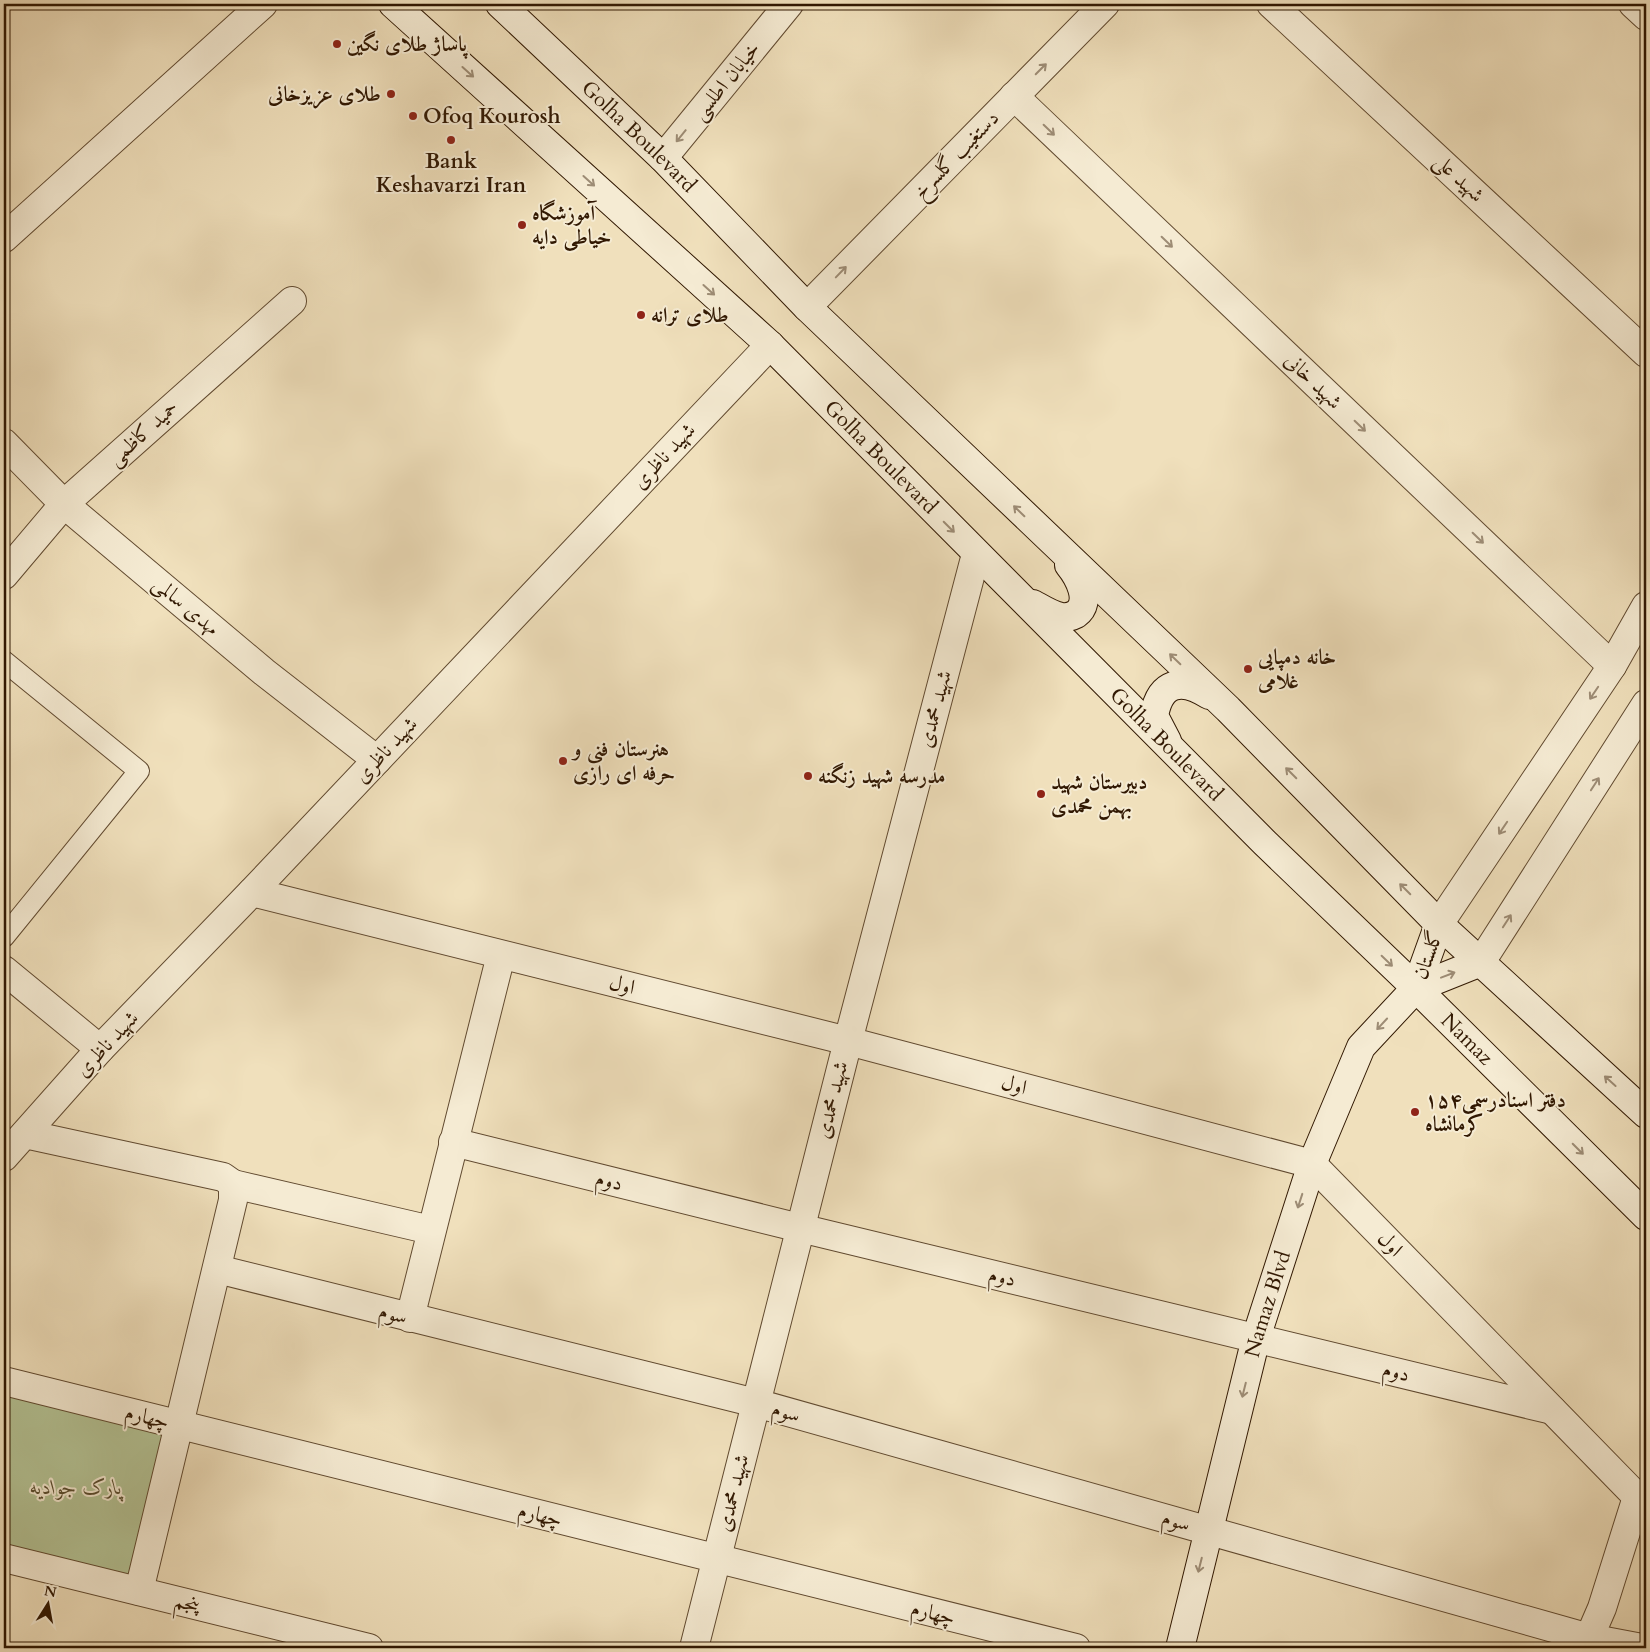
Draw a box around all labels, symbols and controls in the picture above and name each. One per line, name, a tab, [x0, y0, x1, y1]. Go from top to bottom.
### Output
place label: پاساژ طلای نگین	[347, 30, 469, 59]
street label: خیابان اطلسی	[685, 35, 767, 127]
marker: پاساژ طلای نگین	[331, 38, 343, 50]
one-way arrow	[1035, 62, 1047, 75]
one-way arrow	[462, 66, 475, 78]
street label: Golha Boulevard	[575, 74, 703, 199]
place label: طلای عزیزخانی	[267, 80, 381, 109]
marker: طلای عزیزخانی	[385, 88, 397, 100]
place label: Ofoq Kourosh	[423, 102, 561, 131]
street label: دستغیب گلسرخ	[906, 104, 1009, 209]
marker: Ofoq Kourosh	[407, 110, 419, 122]
one-way arrow	[1043, 124, 1055, 136]
one-way arrow	[675, 129, 686, 142]
marker: Bank Keshavarzi Iran	[445, 134, 457, 146]
place label: Bank Keshavarzi Iran	[376, 147, 527, 200]
street label: شهید علی	[1427, 147, 1491, 210]
one-way arrow	[582, 175, 595, 187]
place label: آموزشگاه خیاطی دایه	[532, 199, 611, 252]
marker: آموزشگاه خیاطی دایه	[516, 219, 528, 231]
one-way arrow	[1160, 236, 1173, 248]
one-way arrow	[835, 266, 847, 279]
one-way arrow	[703, 284, 715, 296]
place label: طلای ترانه	[651, 301, 729, 330]
marker: طلای ترانه	[635, 309, 647, 321]
street label: شهید خانی	[1278, 346, 1348, 416]
street label: حمید کاظمی	[101, 393, 185, 473]
street label: Golha Boulevard	[818, 393, 944, 520]
street label: شهید ناظری	[626, 416, 702, 496]
one-way arrow	[1354, 420, 1367, 432]
one-way arrow	[1013, 505, 1026, 517]
one-way arrow	[943, 521, 955, 533]
one-way arrow	[1472, 532, 1484, 544]
street label: مهدی سالمی	[146, 569, 226, 643]
place label: خانه دمپایی غلامی	[1257, 643, 1336, 696]
one-way arrow	[1169, 653, 1181, 665]
marker: خانه دمپایی غلامی	[1242, 663, 1254, 675]
street label: شهید محمدی	[911, 667, 959, 751]
street label: Golha Boulevard	[1103, 681, 1230, 808]
one-way arrow	[1589, 685, 1599, 699]
street label: شهید ناظری	[348, 710, 424, 790]
place label: هنرستان فنی و حرفه ای رازی	[571, 735, 675, 788]
marker: هنرستان فنی و حرفه ای رازی	[557, 755, 569, 767]
place label: مدرسه شهید زنگنه	[818, 762, 945, 791]
one-way arrow	[1285, 767, 1297, 779]
place label: دبیرستان شهید بهمن محمدی	[1051, 768, 1147, 821]
marker: مدرسه شهید زنگنه	[802, 770, 814, 782]
one-way arrow	[1590, 778, 1600, 792]
marker: دبیرستان شهید بهمن محمدی	[1035, 788, 1047, 800]
one-way arrow	[1498, 820, 1508, 834]
one-way arrow	[1398, 883, 1411, 895]
one-way arrow	[1503, 915, 1513, 929]
street label: گلستان	[1406, 926, 1450, 984]
one-way arrow	[1381, 955, 1394, 967]
street label: اول	[606, 968, 638, 1002]
one-way arrow	[1440, 970, 1456, 979]
street label: شهید ناظری	[69, 1004, 145, 1084]
street label: Namaz	[1435, 1006, 1500, 1072]
one-way arrow	[1376, 1017, 1388, 1030]
street label: شهید محمدی	[808, 1058, 856, 1142]
street label: اول	[998, 1068, 1030, 1102]
one-way arrow	[1604, 1075, 1617, 1087]
place label: دفتر اسنادرسمی۱۵۴ کرمانشاه	[1425, 1086, 1566, 1139]
marker: دفتر اسنادرسمی۱۵۴ کرمانشاه	[1409, 1106, 1421, 1118]
one-way arrow	[1572, 1142, 1584, 1155]
street label: دوم	[592, 1164, 626, 1201]
one-way arrow	[1295, 1193, 1304, 1208]
street label: اول	[1371, 1225, 1409, 1263]
street label: Namaz Blvd	[1237, 1247, 1298, 1360]
street label: دوم	[985, 1260, 1019, 1297]
street label: سوم	[375, 1296, 410, 1334]
street label: دوم	[1379, 1355, 1413, 1392]
one-way arrow	[1238, 1382, 1248, 1398]
street label: سوم	[767, 1394, 804, 1433]
street label: چهارم	[121, 1398, 172, 1439]
street label: شهید محمدی	[709, 1451, 757, 1535]
park label: پارک جوادیه	[30, 1473, 124, 1502]
street label: چهارم	[514, 1496, 565, 1537]
street label: سوم	[1157, 1503, 1194, 1542]
one-way arrow	[1195, 1556, 1204, 1572]
north arrow	[22, 1580, 72, 1630]
text: N	[43, 1581, 58, 1602]
street label: پنجم	[170, 1586, 204, 1625]
street label: چهارم	[907, 1594, 958, 1635]

